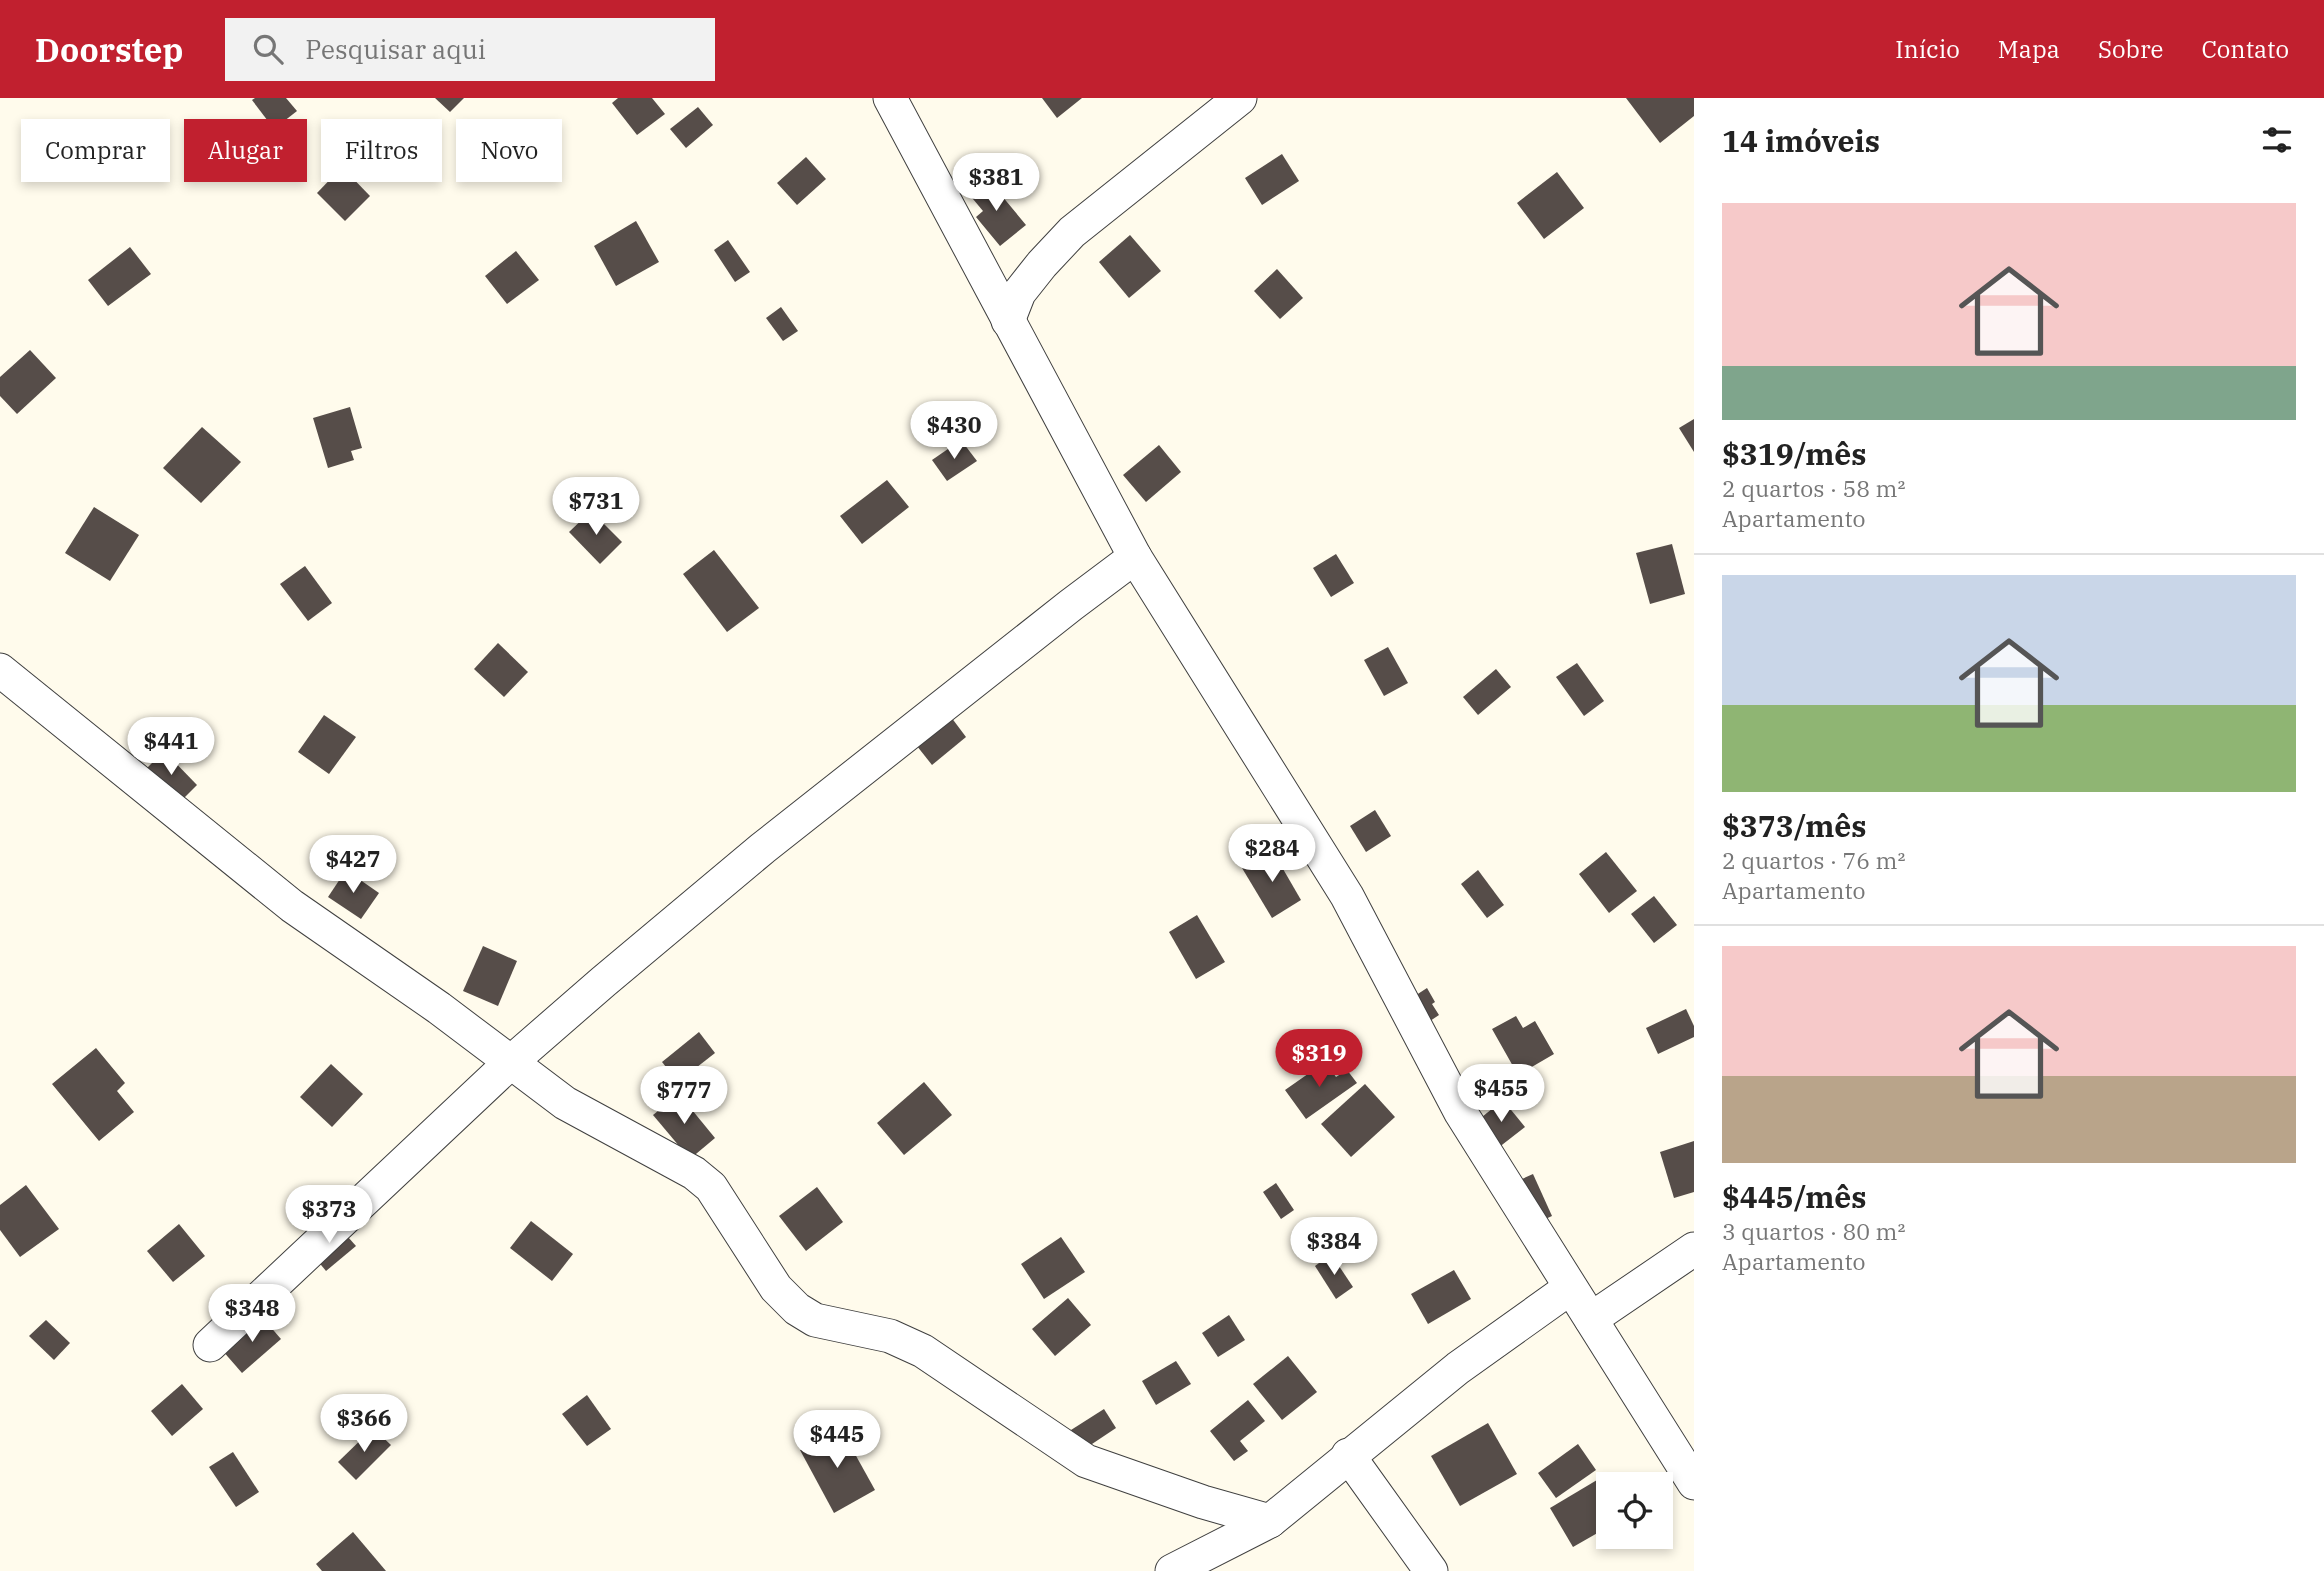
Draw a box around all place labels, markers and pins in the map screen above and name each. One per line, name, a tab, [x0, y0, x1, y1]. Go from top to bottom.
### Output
pin: $381	[955, 153, 1037, 213]
pin: $430	[913, 402, 995, 461]
pin: $731	[555, 478, 637, 537]
pin: $441	[130, 718, 212, 777]
pin: $284	[1231, 824, 1313, 884]
pin: $427	[312, 836, 394, 895]
pin: $319	[1278, 1030, 1360, 1089]
pin: $455	[1460, 1065, 1542, 1124]
pin: $777	[643, 1066, 725, 1126]
pin: $373	[288, 1186, 370, 1245]
pin: $384	[1293, 1218, 1375, 1277]
pin: $348	[211, 1284, 293, 1344]
pin: $366	[323, 1394, 405, 1454]
pin: $445	[796, 1410, 878, 1470]

